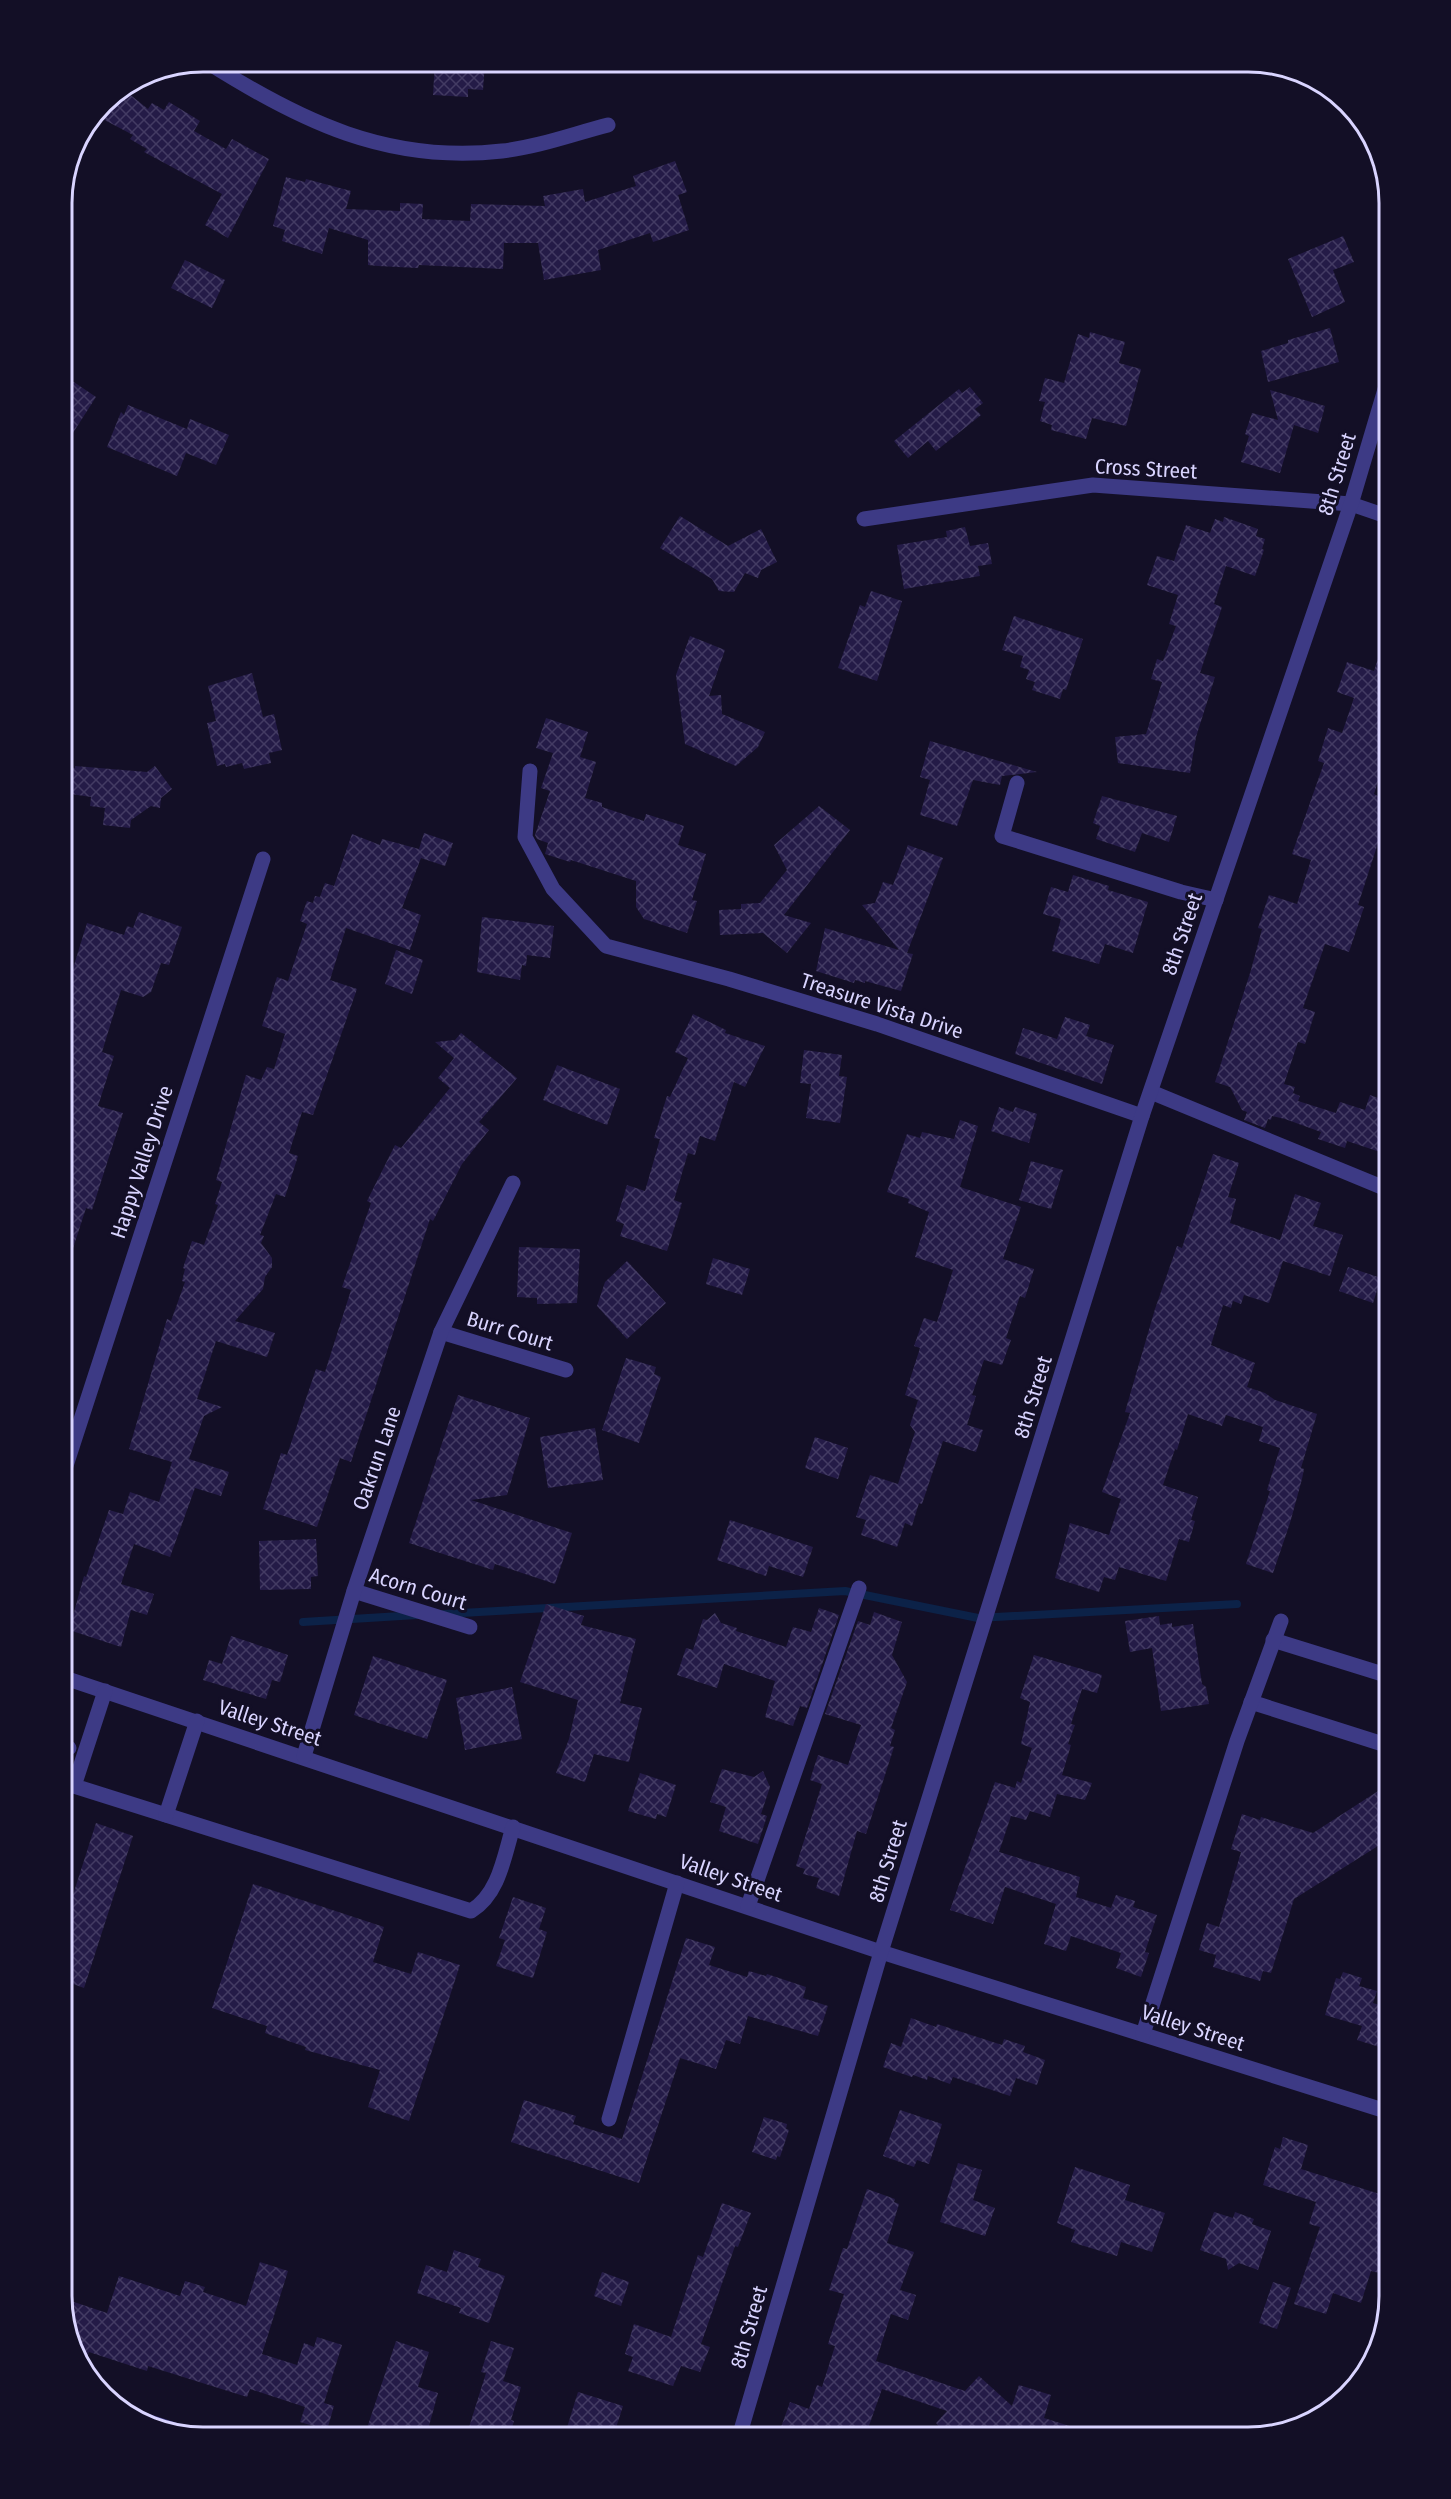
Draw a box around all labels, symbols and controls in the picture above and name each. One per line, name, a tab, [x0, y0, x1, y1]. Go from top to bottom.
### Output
street label: 8th Street	[1312, 429, 1362, 518]
street label: Cross Street	[1094, 453, 1198, 485]
street label: 8th Street	[1156, 889, 1208, 978]
street label: Treasure Vista Drive	[797, 967, 967, 1045]
street label: Happy Valley Drive	[105, 1082, 179, 1242]
street label: Burr Court	[464, 1306, 556, 1356]
street label: 8th Street	[1008, 1352, 1058, 1441]
street label: Oakrun Lane	[347, 1403, 407, 1513]
street label: Acorn Court	[366, 1562, 470, 1616]
street label: Valley Street	[215, 1694, 325, 1752]
street label: 8th Street	[863, 1816, 913, 1905]
street label: Valley Street	[676, 1848, 786, 1908]
street label: Valley Street	[1138, 1999, 1248, 2057]
street label: 8th Street	[725, 2282, 773, 2371]

